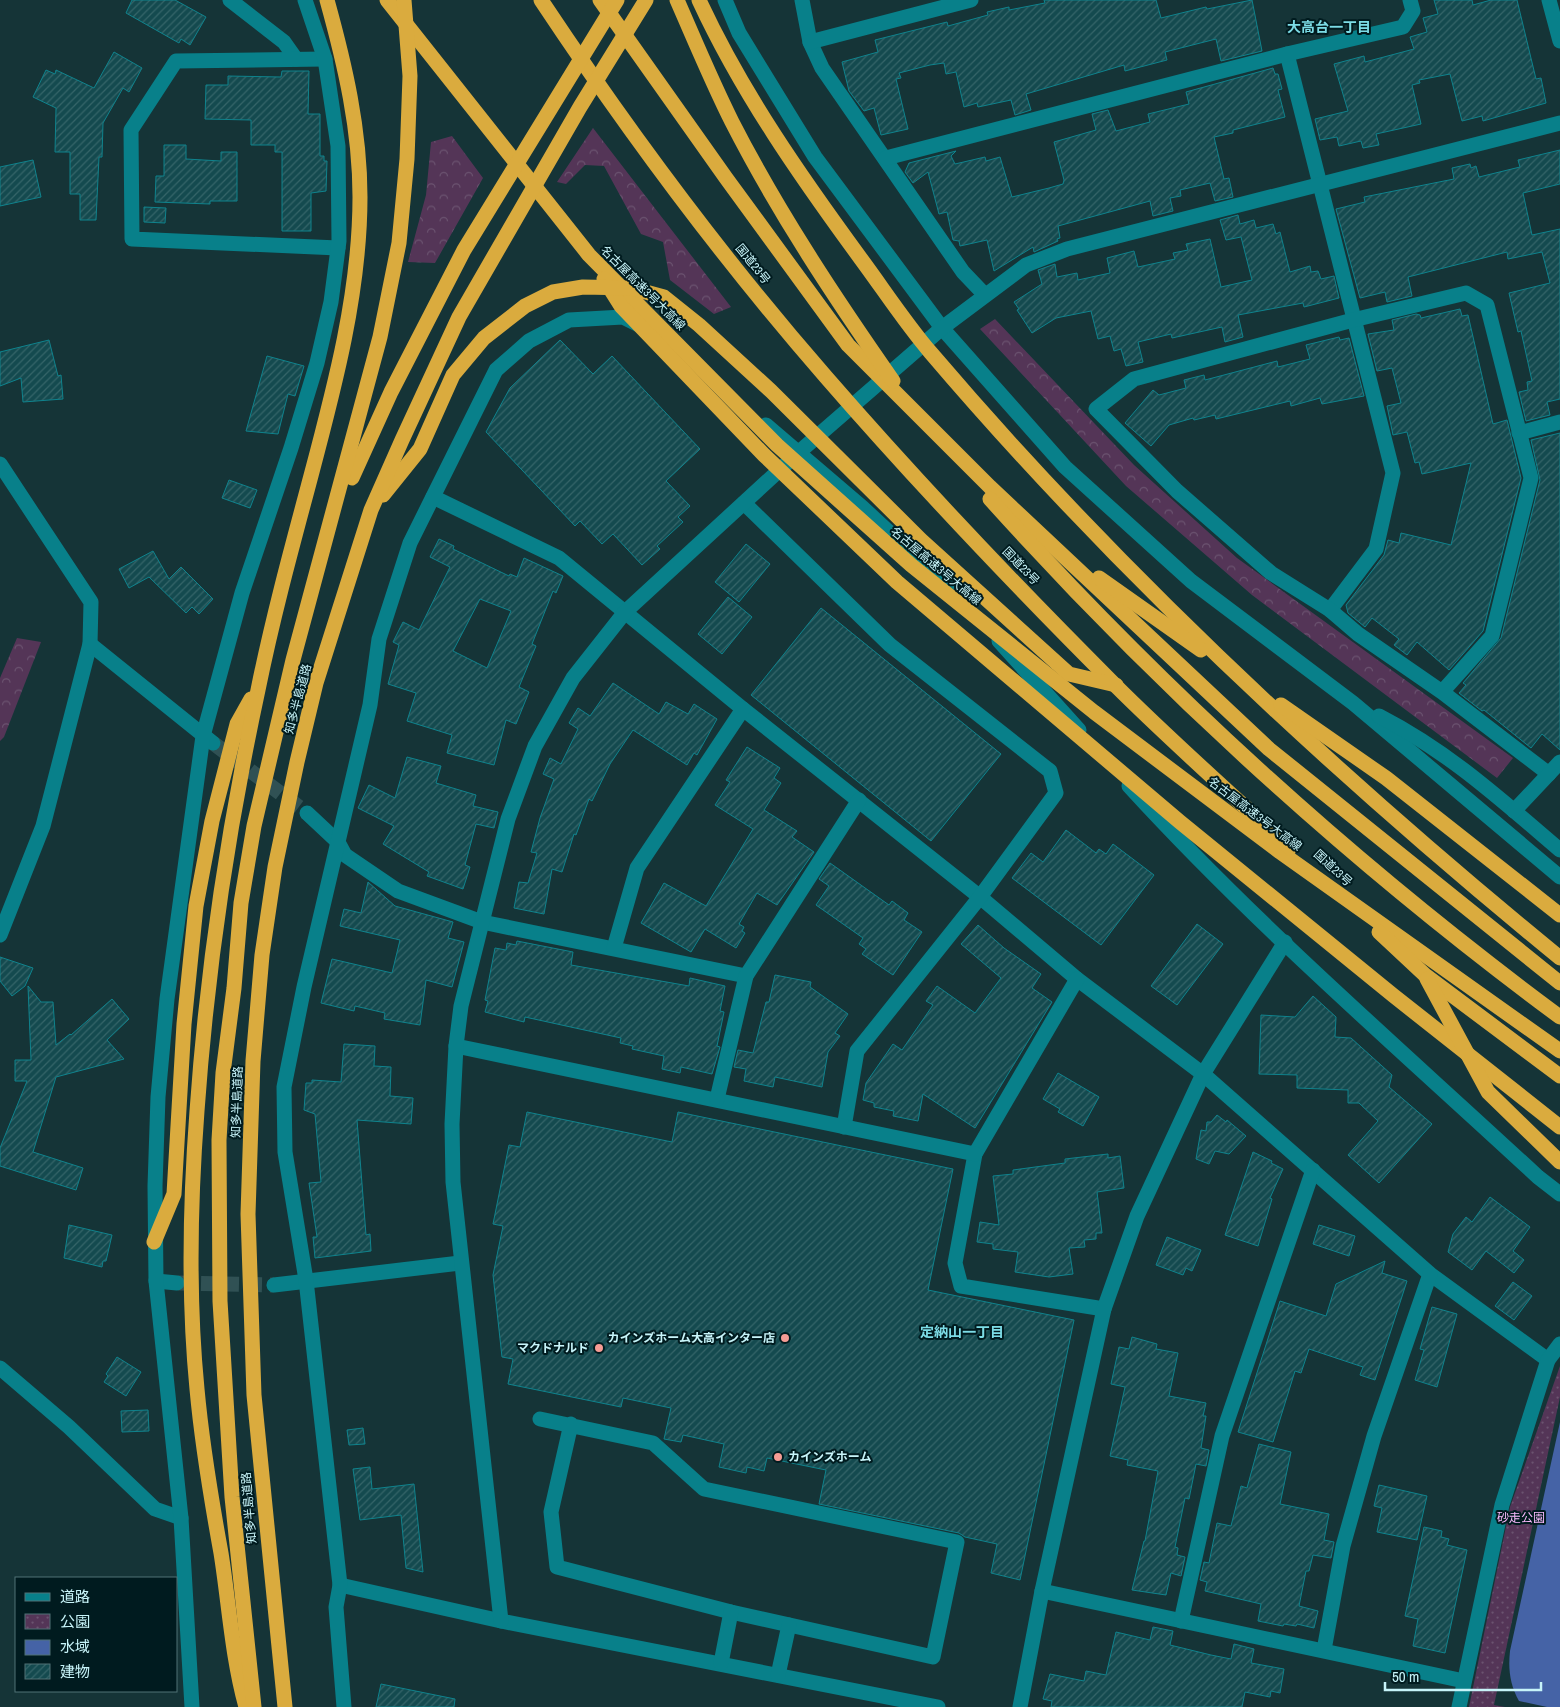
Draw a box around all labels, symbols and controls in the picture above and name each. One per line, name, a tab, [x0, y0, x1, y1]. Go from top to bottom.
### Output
district label: 大高台一丁目	[1287, 18, 1371, 36]
street label: 国道23号	[732, 241, 774, 287]
street label: 名古屋高速3号大高線	[597, 242, 689, 334]
street label: 名古屋高速3号大高線	[887, 523, 985, 609]
street label: 国道23号	[999, 544, 1043, 588]
street label: 知多半島道路	[281, 662, 315, 736]
street label: 名古屋高速3号大高線	[1205, 773, 1305, 855]
street label: 国道23号	[1310, 846, 1356, 890]
street label: 知多半島道路	[228, 1066, 246, 1138]
district label: 定納山一丁目	[920, 1323, 1004, 1341]
place label: カインズホーム大高インター店	[608, 1330, 775, 1346]
marker: カインズホーム大高インター店	[779, 1332, 791, 1344]
place label: マクドナルド	[517, 1340, 589, 1356]
marker: マクドナルド	[593, 1342, 605, 1354]
place label: カインズホーム	[788, 1449, 871, 1465]
marker: カインズホーム	[772, 1451, 784, 1463]
street label: 知多半島道路	[238, 1471, 260, 1545]
park label: 砂走公園	[1497, 1510, 1545, 1526]
legend	[15, 1577, 178, 1692]
text: 道路	[60, 1586, 90, 1607]
text: 公園	[60, 1611, 90, 1632]
text: 水域	[60, 1636, 90, 1657]
scale bar	[1385, 1660, 1541, 1692]
text: 建物	[60, 1661, 90, 1682]
text: 50 m	[1392, 1666, 1419, 1687]

